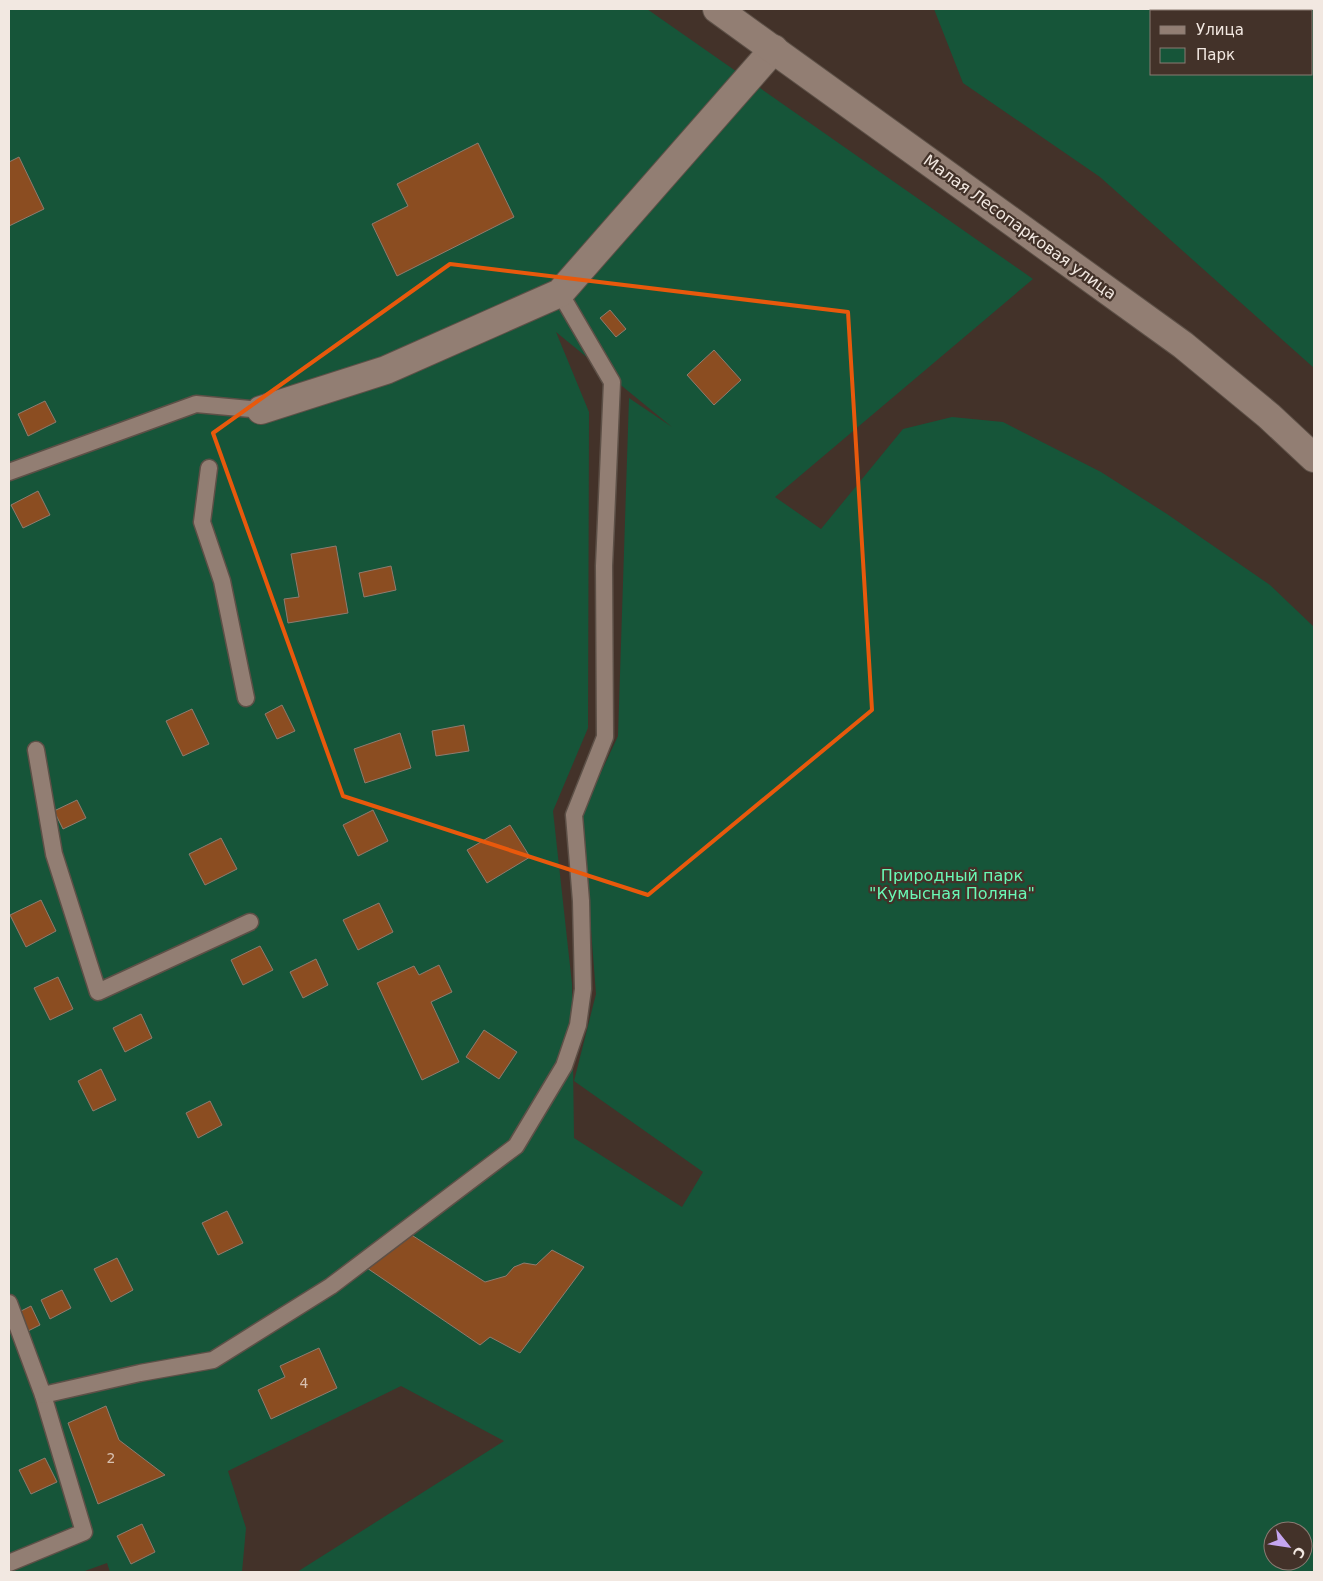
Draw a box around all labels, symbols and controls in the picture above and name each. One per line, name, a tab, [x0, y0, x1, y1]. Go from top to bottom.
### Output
legend	[1150, 10, 1313, 75]
text: Улица	[1196, 21, 1244, 39]
text: Парк	[1196, 46, 1235, 64]
street label: Малая Лесопарковая улица	[920, 151, 1120, 303]
park label: Природный парк "Кумысная Поляна"	[869, 866, 1035, 903]
house number: 4	[300, 1375, 309, 1391]
house number: 2	[107, 1450, 115, 1466]
north arrow	[1263, 1521, 1313, 1571]
text: С	[1290, 1544, 1309, 1561]

